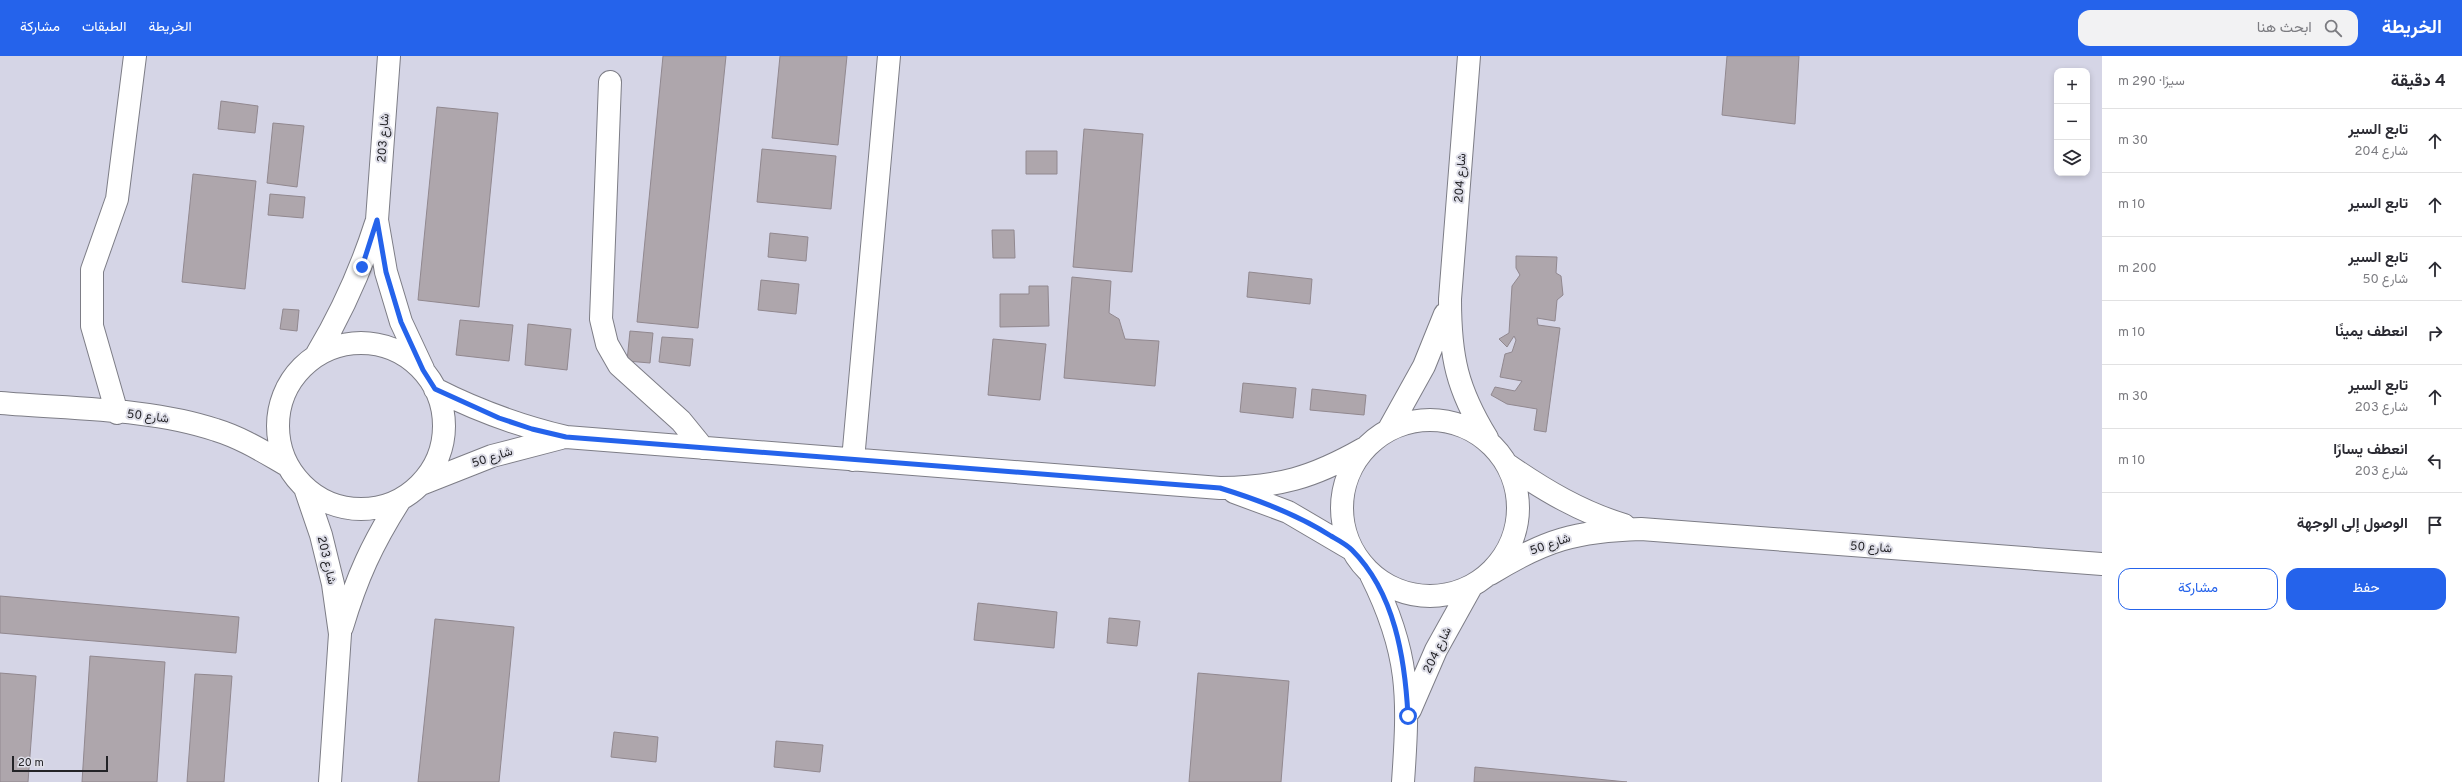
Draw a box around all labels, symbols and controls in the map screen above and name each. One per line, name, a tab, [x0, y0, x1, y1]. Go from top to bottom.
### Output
search box	[2078, 10, 2358, 46]
text: الخريطة	[2382, 16, 2442, 40]
icon: search	[2322, 17, 2344, 39]
text: مشاركة	[20, 19, 60, 36]
text: الطبقات	[82, 19, 126, 36]
text: الخريطة	[148, 19, 192, 36]
text: ابحث هنا	[2257, 19, 2312, 38]
map controls	[2054, 68, 2090, 176]
button: +	[2054, 68, 2090, 104]
text: 4 دقيقة	[2391, 71, 2446, 93]
text: سيرًا · 290 m	[2118, 74, 2185, 90]
button: −	[2054, 104, 2090, 140]
street label: شارع 203	[374, 113, 394, 163]
text: تابع السير	[2348, 121, 2408, 140]
icon: ahead	[2424, 130, 2446, 152]
text: 30 m	[2118, 133, 2148, 149]
button: layers	[2054, 140, 2090, 176]
text: شارع 204	[2354, 144, 2408, 160]
street label: شارع 204	[1451, 153, 1471, 203]
icon: ahead	[2424, 194, 2446, 216]
text: تابع السير	[2348, 195, 2408, 214]
text: 10 m	[2118, 197, 2145, 213]
text: تابع السير	[2348, 249, 2408, 268]
route end	[353, 258, 371, 276]
icon: ahead	[2424, 258, 2446, 280]
text: 200 m	[2118, 261, 2157, 277]
text: شارع 50	[2362, 272, 2408, 288]
icon: right	[2424, 322, 2446, 344]
text: انعطف يمينًا	[2335, 323, 2408, 342]
text: 10 m	[2118, 325, 2145, 341]
text: تابع السير	[2348, 377, 2408, 396]
icon: ahead	[2424, 386, 2446, 408]
text: 30 m	[2118, 389, 2148, 405]
text: شارع 203	[2355, 400, 2408, 416]
street label: شارع 50	[126, 406, 170, 427]
text: انعطف يسارًا	[2333, 441, 2408, 460]
street label: شارع 50	[470, 444, 515, 472]
icon: left	[2424, 450, 2446, 472]
text: 10 m	[2118, 453, 2145, 469]
text: شارع 203	[2355, 464, 2408, 480]
icon: arrive	[2424, 514, 2446, 536]
text: الوصول إلى الوجهة	[2297, 515, 2408, 534]
street label: شارع 50	[1528, 531, 1573, 559]
street label: شارع 203	[313, 534, 339, 586]
street label: شارع 50	[1849, 539, 1892, 557]
button: مشاركة	[2118, 568, 2278, 610]
button: حفظ	[2286, 568, 2446, 610]
street label: شارع 204	[1420, 625, 1456, 676]
route start	[1399, 707, 1417, 725]
scale bar	[12, 754, 108, 773]
text: 20 m	[18, 756, 44, 770]

